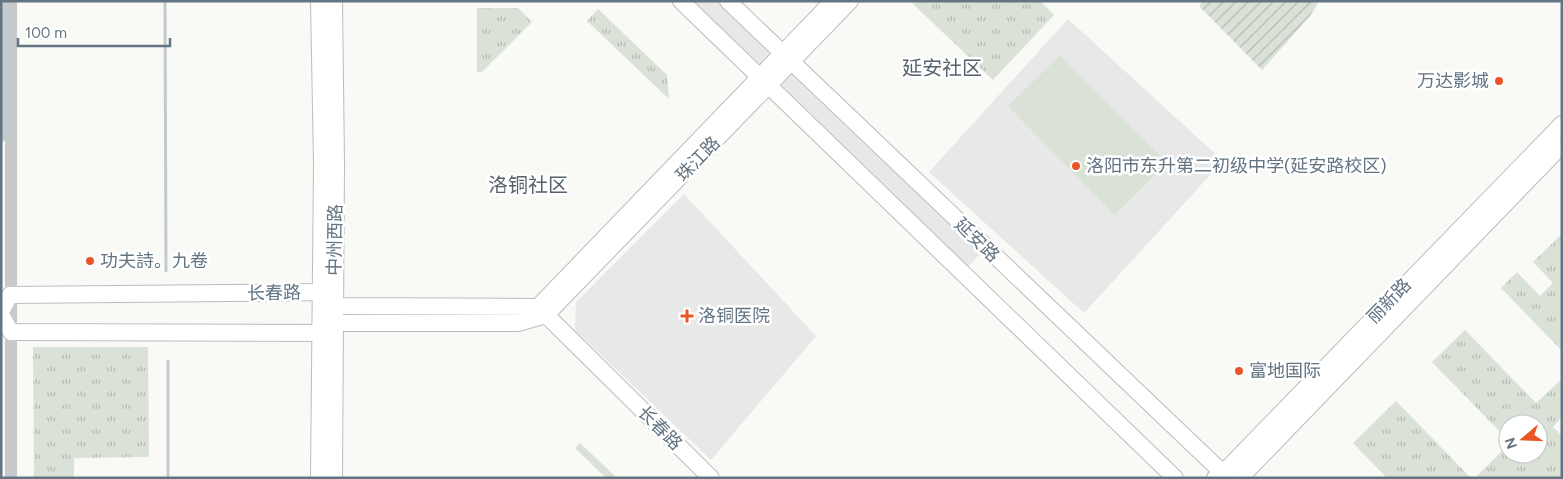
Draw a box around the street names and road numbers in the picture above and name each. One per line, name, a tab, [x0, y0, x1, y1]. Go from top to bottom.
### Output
street label: 珠江路	[671, 132, 725, 186]
street label: 中州西路	[323, 204, 347, 276]
street label: 延安路	[950, 213, 1004, 267]
street label: 丽新路	[1362, 274, 1416, 328]
street label: 长春路	[247, 282, 301, 304]
street label: 长春路	[633, 401, 687, 455]

